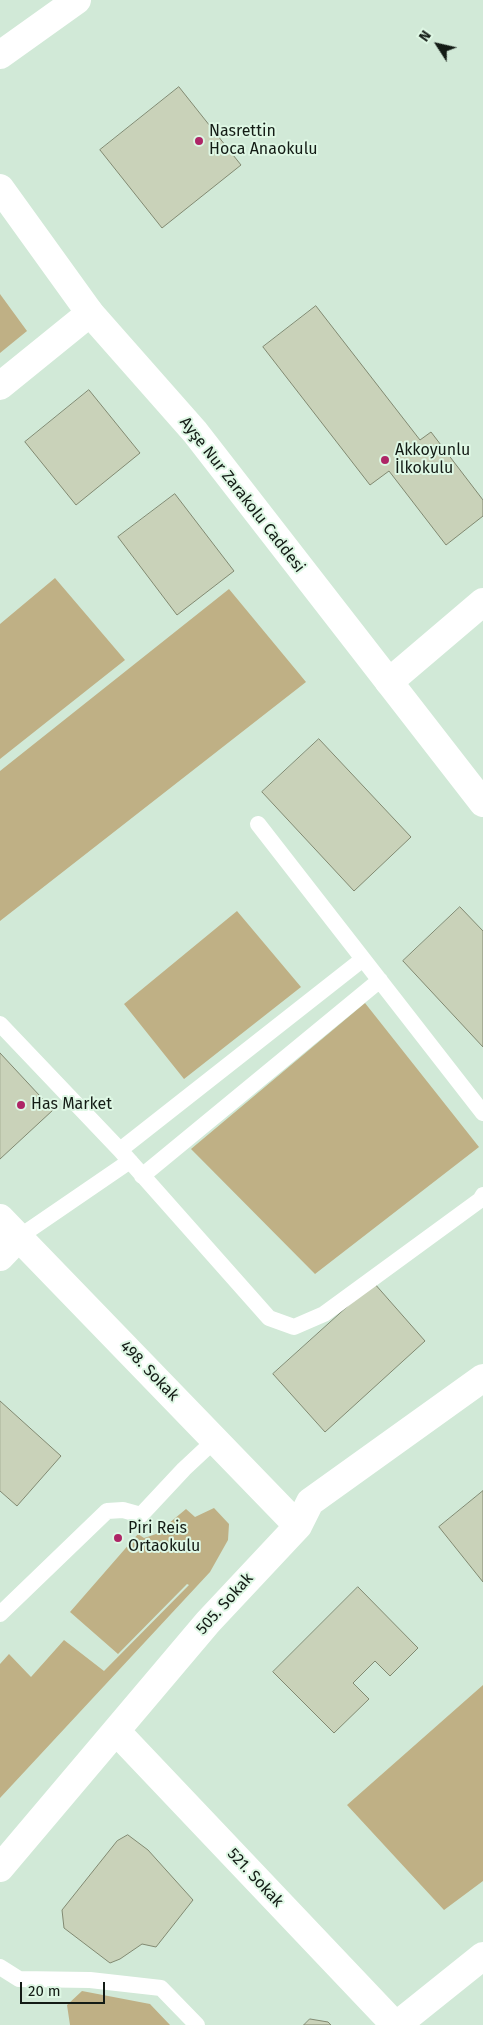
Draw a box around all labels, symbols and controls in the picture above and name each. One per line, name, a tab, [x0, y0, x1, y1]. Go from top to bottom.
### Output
north arrow	[413, 20, 463, 70]
text: N	[416, 27, 435, 45]
place label: Nasrettin Hoca Anaokulu	[209, 122, 318, 160]
marker: Nasrettin Hoca Anaokulu	[193, 135, 205, 147]
street label: Ayşe Nur Zarakolu Caddesi	[175, 413, 309, 577]
place label: Akkoyunlu İlkokulu	[395, 441, 470, 479]
marker: Akkoyunlu İlkokulu	[379, 454, 391, 466]
place label: Has Market	[31, 1095, 112, 1115]
marker: Has Market	[15, 1099, 27, 1111]
street label: 498. Sokak	[116, 1337, 182, 1405]
place label: Piri Reis Ortaokulu	[128, 1519, 200, 1557]
marker: Piri Reis Ortaokulu	[112, 1532, 124, 1544]
street label: 505. Sokak	[192, 1569, 258, 1639]
street label: 521. Sokak	[223, 1845, 287, 1911]
scale bar	[22, 1972, 108, 2004]
text: 20 m	[28, 1982, 61, 2000]

